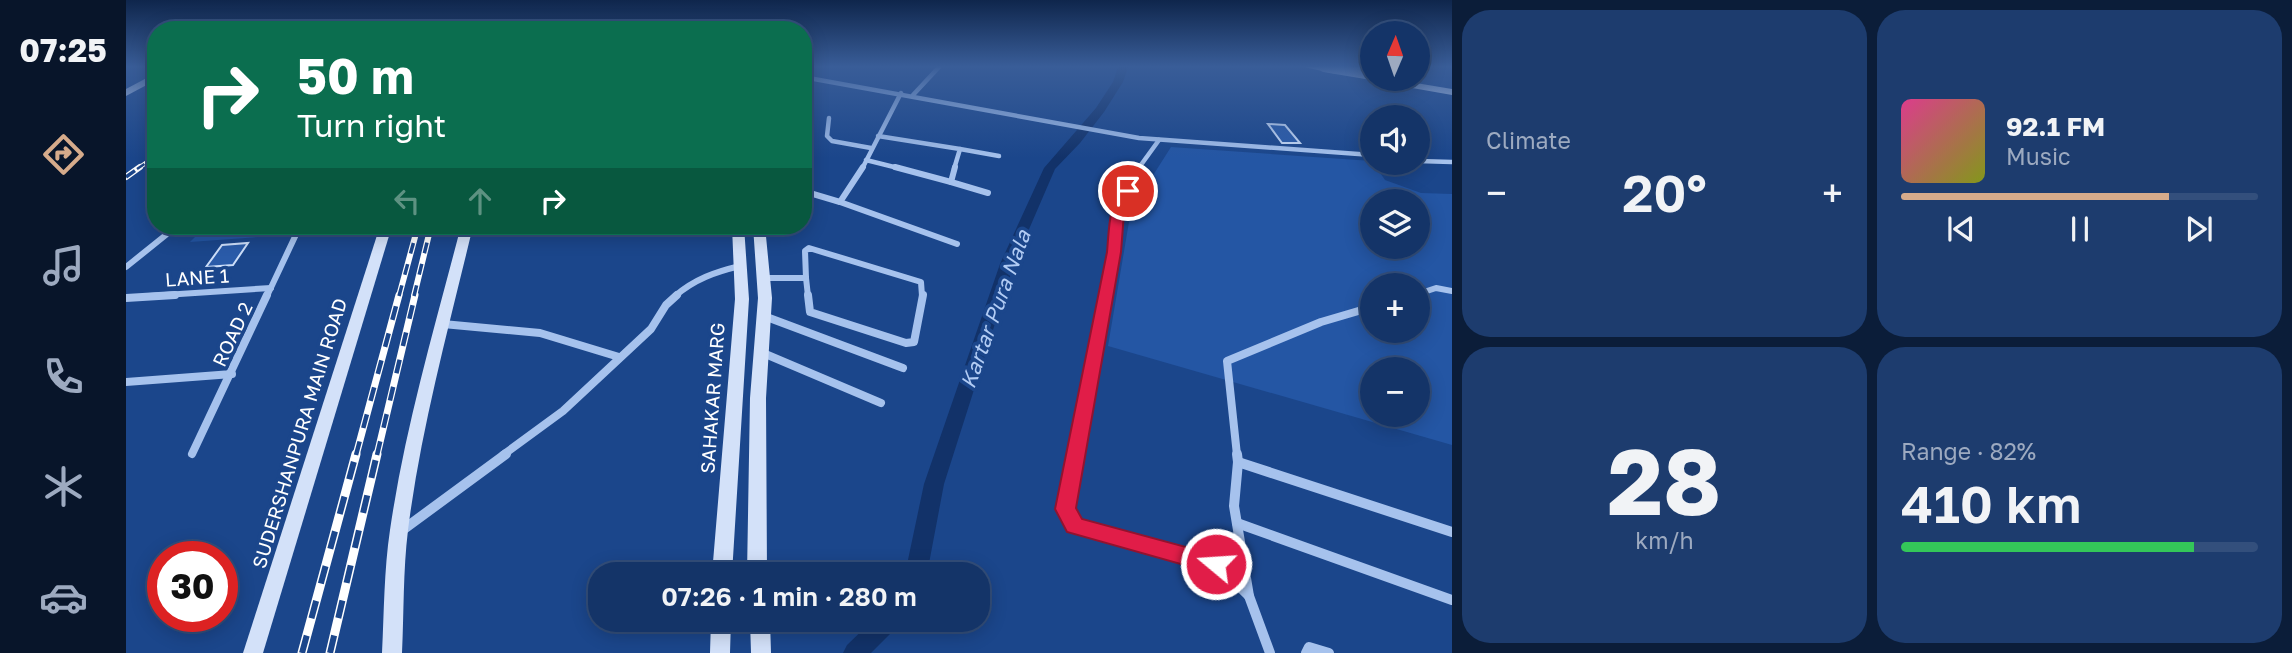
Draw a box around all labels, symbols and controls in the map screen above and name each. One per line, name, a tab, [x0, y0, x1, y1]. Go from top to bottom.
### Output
north arrow	[1360, 21, 1430, 91]
map controls	[1360, 21, 1430, 427]
text: 07:25	[19, 31, 107, 69]
text: 50 m	[297, 46, 414, 105]
icon: right	[182, 49, 273, 140]
button: sound	[1360, 105, 1430, 175]
text: Turn right	[297, 106, 446, 144]
text: 92.1 FM	[2006, 111, 2105, 142]
text: Climate	[1486, 126, 1571, 154]
icon: directions	[39, 130, 88, 179]
text: Music	[2006, 142, 2071, 170]
pin	[1098, 161, 1158, 221]
text: 20°	[1622, 161, 1707, 223]
text: −	[1486, 170, 1507, 215]
text: +	[1822, 170, 1843, 215]
icon: arrive	[1109, 172, 1147, 210]
icon: left	[388, 182, 426, 220]
icon: ahead	[461, 182, 499, 220]
icon: right	[534, 182, 572, 220]
button: layers	[1360, 189, 1430, 259]
icon: previous	[1942, 210, 1980, 248]
icon: pause	[2061, 210, 2099, 248]
icon: next	[2180, 210, 2218, 248]
water label: Kartar Pura Nala	[954, 225, 1036, 392]
icon: music	[39, 241, 88, 290]
street label: LANE 1	[164, 263, 230, 291]
button: +	[1360, 273, 1430, 343]
street label: SUDERSHANPURA MAIN ROAD	[247, 295, 351, 571]
street label: ROAD 2	[207, 298, 257, 370]
street label: SAHAKAR MARG	[695, 322, 729, 474]
icon: phone	[39, 352, 88, 401]
button: −	[1360, 357, 1430, 427]
text: 28	[1608, 426, 1721, 535]
text: Range · 82%	[1901, 437, 2036, 465]
icon: climate	[39, 462, 88, 511]
text: 410 km	[1901, 472, 2082, 534]
text: km/h	[1635, 526, 1694, 554]
position arrow	[1179, 527, 1253, 601]
speed limit sign: 30	[147, 541, 238, 632]
icon: car	[39, 573, 88, 622]
text: 07:26 · 1 min · 280 m	[661, 581, 917, 612]

